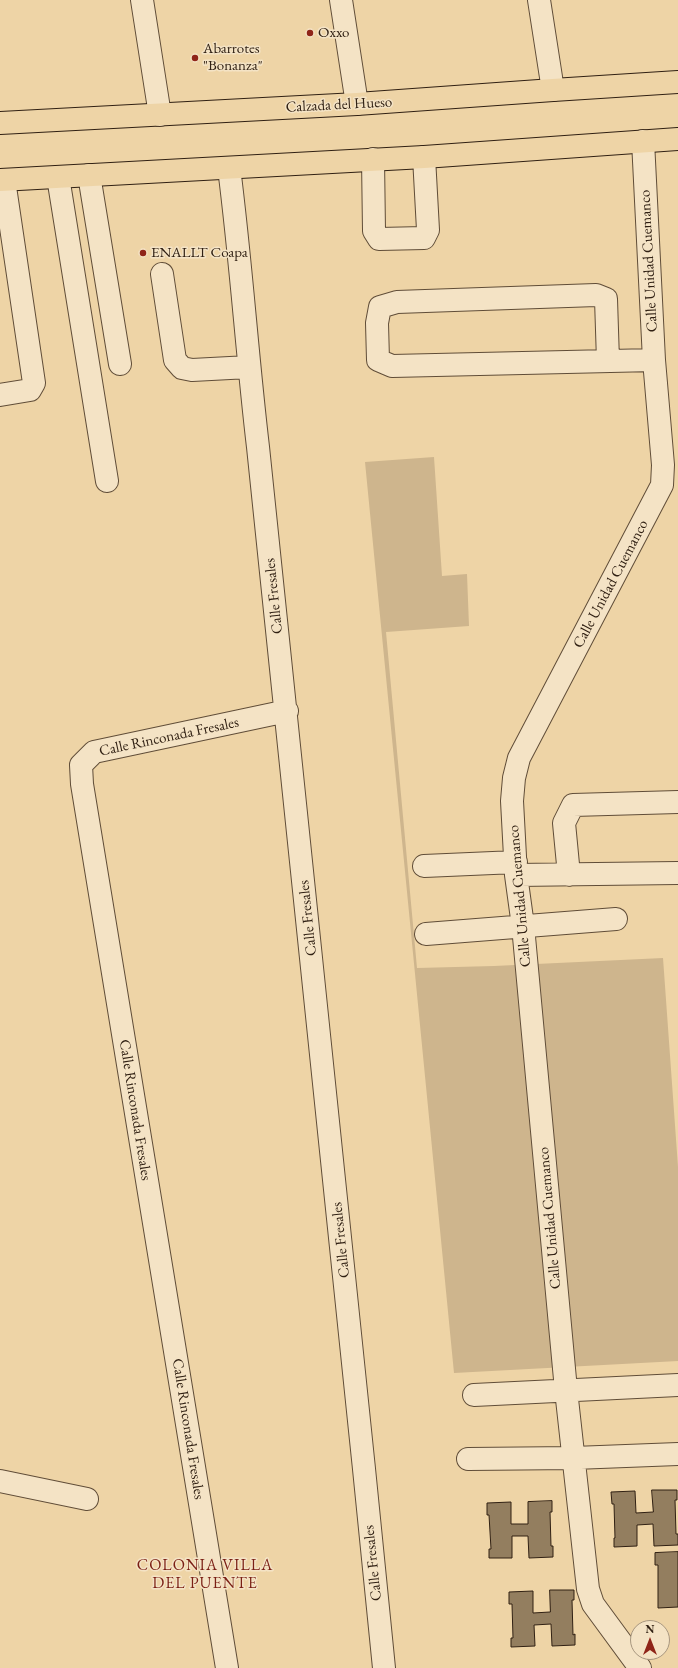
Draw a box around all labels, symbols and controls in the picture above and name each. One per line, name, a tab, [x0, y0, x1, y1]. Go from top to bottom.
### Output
place label: Oxxo	[318, 24, 349, 42]
marker: Oxxo	[305, 28, 315, 38]
place label: Abarrotes "Bonanza"	[203, 40, 263, 75]
marker: Abarrotes "Bonanza"	[190, 53, 200, 63]
street label: Calzada del Hueso	[285, 93, 393, 117]
street label: Calle Unidad Cuemanco	[636, 189, 662, 333]
place label: ENALLT Coapa	[151, 244, 248, 262]
marker: ENALLT Coapa	[138, 248, 148, 258]
street label: Calle Unidad Cuemanco	[570, 517, 652, 651]
street label: Calle Fresales	[261, 557, 287, 635]
street label: Calle Rinconada Fresales	[98, 713, 240, 761]
street label: Calle Unidad Cuemanco	[505, 824, 535, 968]
street label: Calle Fresales	[295, 879, 321, 957]
street label: Calle Rinconada Fresales	[115, 1038, 155, 1182]
street label: Calle Unidad Cuemanco	[535, 1146, 565, 1290]
street label: Calle Fresales	[328, 1201, 354, 1279]
street label: Calle Rinconada Fresales	[168, 1357, 208, 1501]
street label: Calle Fresales	[360, 1524, 386, 1602]
district label: COLONIA VILLA DEL PUENTE	[137, 1556, 273, 1594]
north arrow	[630, 1620, 670, 1660]
text: N	[646, 1622, 654, 1636]

